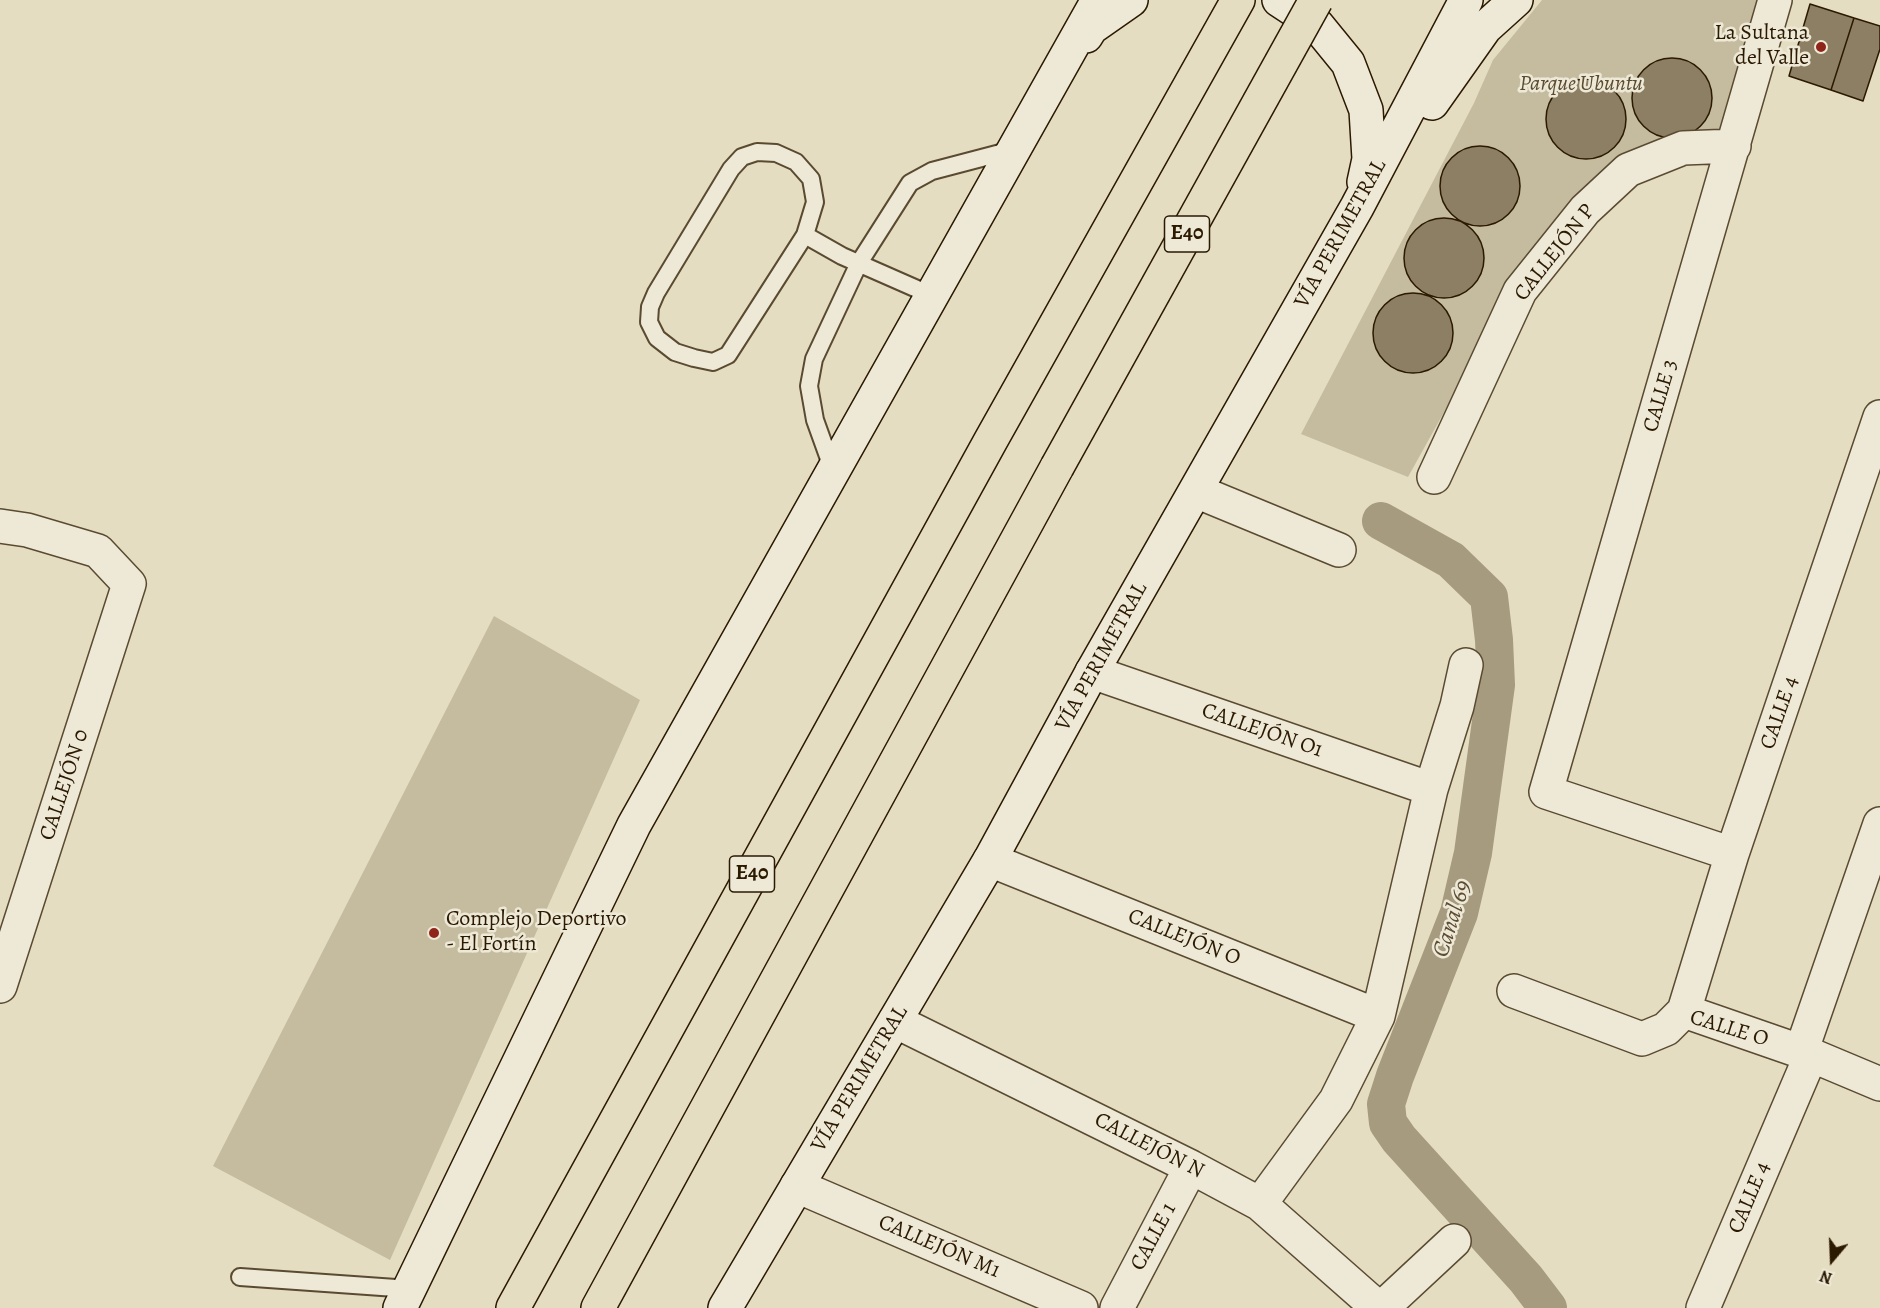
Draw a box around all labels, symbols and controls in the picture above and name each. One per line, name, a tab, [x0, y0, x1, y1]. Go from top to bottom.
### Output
place label: La Sultana del Valle	[1714, 21, 1809, 72]
marker: La Sultana del Valle	[1814, 40, 1828, 54]
park label: Parque Ubuntu	[1519, 72, 1643, 98]
street label: VÍA PERIMETRAL	[1289, 155, 1393, 313]
street label: CALLEJÓN P	[1509, 199, 1601, 307]
road number: E40	[1164, 216, 1210, 252]
street label: CALLE 3	[1638, 357, 1684, 435]
street label: VÍA PERIMETRAL	[1050, 578, 1154, 736]
street label: CALLE 4	[1755, 673, 1805, 753]
street label: CALLEJÓN O1	[1198, 698, 1326, 764]
street label: CALLEJÓN 0	[35, 726, 95, 844]
road number: E40	[730, 856, 774, 892]
water label: Canal 69	[1427, 877, 1479, 961]
street label: CALLEJÓN O	[1124, 903, 1244, 973]
place label: Complejo Deportivo - El Fortín	[446, 907, 626, 958]
marker: Complejo Deportivo - El Fortín	[427, 926, 441, 940]
street label: VÍA PERIMETRAL	[806, 1001, 914, 1157]
street label: CALLE O	[1687, 1005, 1771, 1053]
street label: CALLEJÓN N	[1090, 1107, 1208, 1185]
street label: CALLE 4	[1723, 1158, 1777, 1238]
street label: CALLE 1	[1125, 1199, 1183, 1275]
street label: CALLEJÓN M1	[874, 1209, 1004, 1285]
north arrow	[1802, 1230, 1862, 1290]
text: N	[1817, 1265, 1835, 1289]

